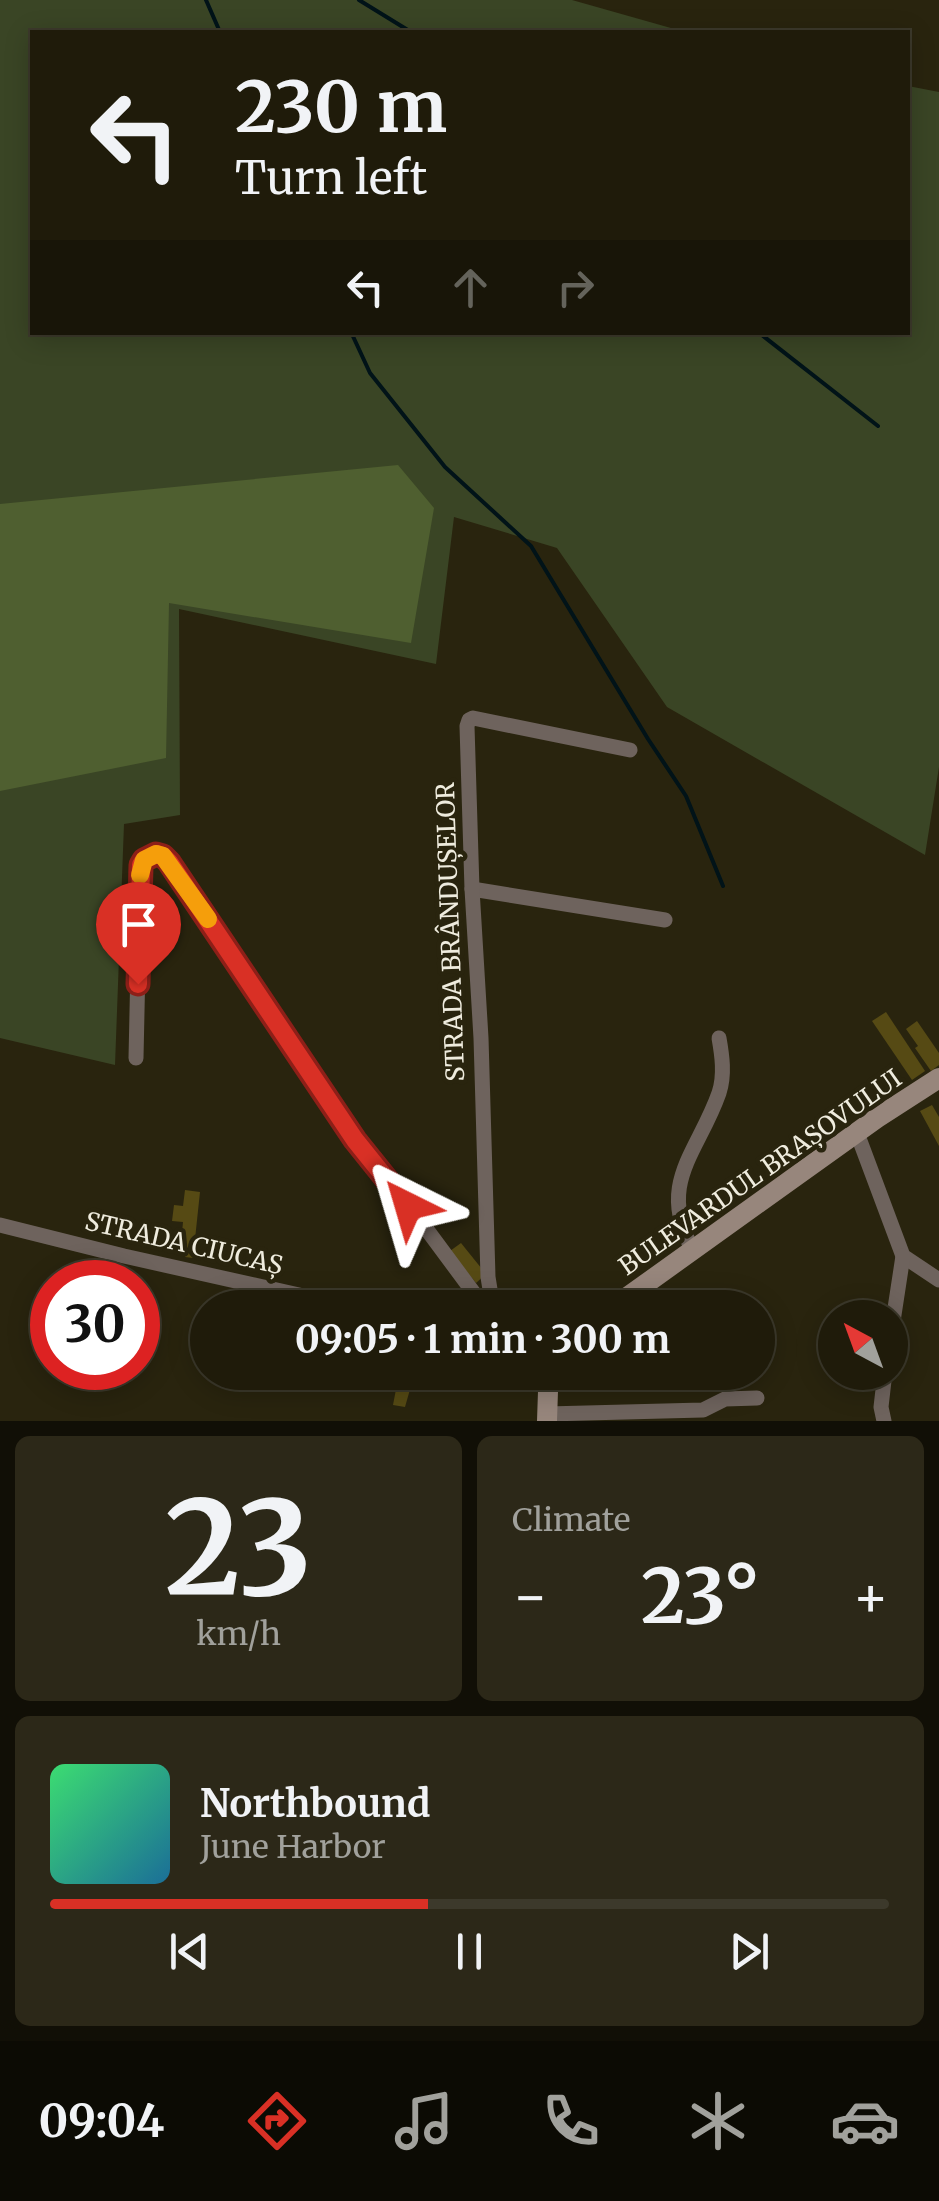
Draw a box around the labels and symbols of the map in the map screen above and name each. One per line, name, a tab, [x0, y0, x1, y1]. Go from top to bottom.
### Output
street label: STRADA BRÂNDUȘELOR	[429, 781, 471, 1082]
pin	[96, 882, 181, 985]
street label: BULEVARDUL BRAȘOVULUI	[612, 1062, 908, 1282]
position arrow	[356, 1154, 460, 1258]
street label: STRADA CIUCAȘ	[82, 1205, 286, 1281]
speed limit sign: 30	[30, 1260, 160, 1390]
north arrow	[818, 1300, 908, 1390]

